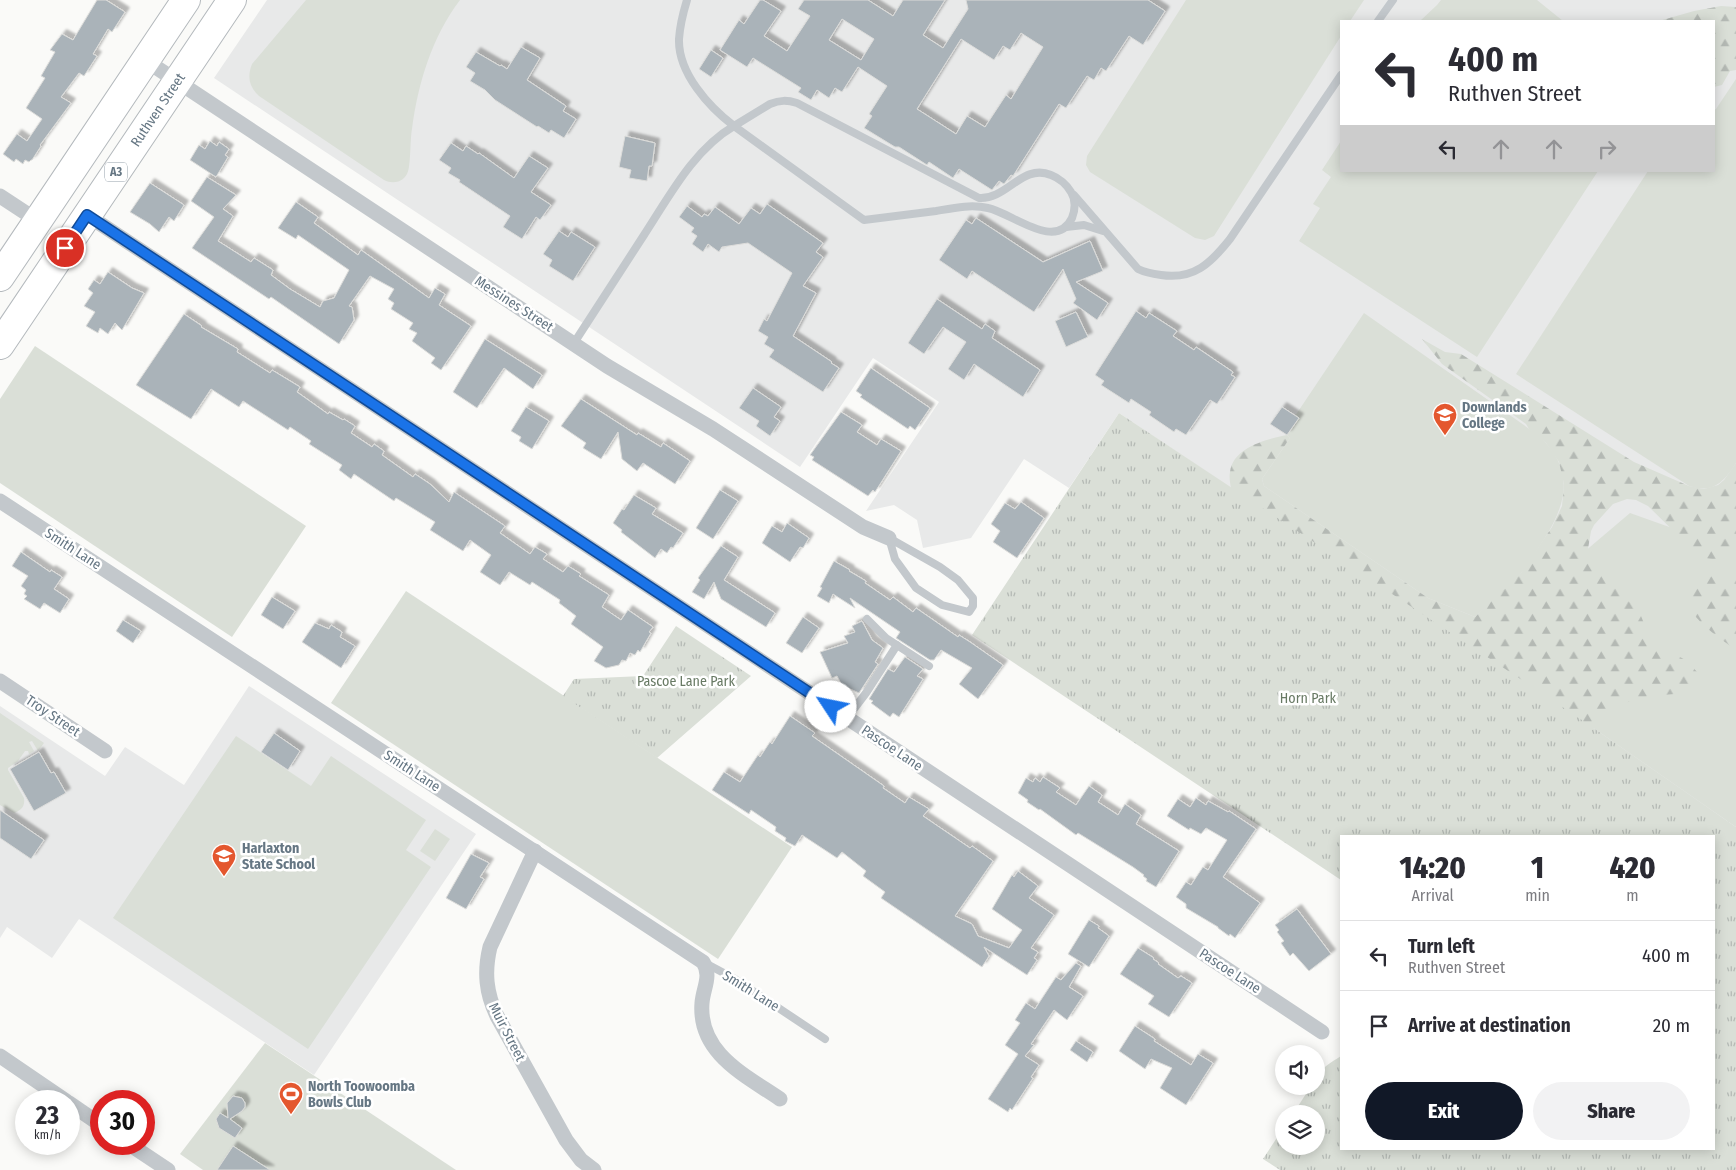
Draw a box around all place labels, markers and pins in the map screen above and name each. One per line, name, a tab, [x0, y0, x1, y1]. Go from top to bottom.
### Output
pin	[44, 227, 86, 269]
place label: Downlands College	[1462, 399, 1527, 432]
school or university icon: Downlands College	[1432, 402, 1458, 436]
place label: Harlaxton State School	[242, 840, 315, 873]
school or university icon: Harlaxton State School	[211, 843, 237, 877]
place label: North Toowoomba Bowls Club	[308, 1078, 415, 1111]
sports icon: North Toowoomba Bowls Club	[278, 1081, 304, 1115]

